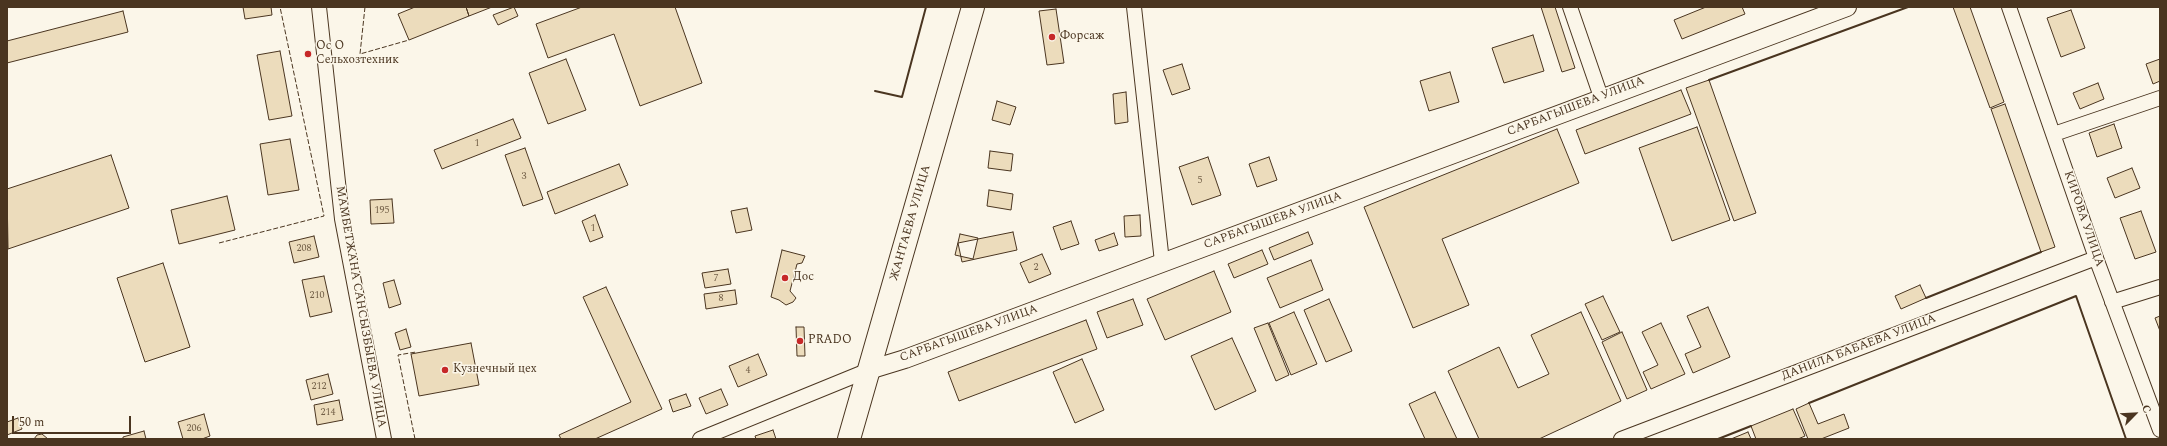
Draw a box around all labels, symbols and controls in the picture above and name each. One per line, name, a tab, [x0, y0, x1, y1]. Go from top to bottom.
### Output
place label: Форсаж	[1060, 30, 1104, 44]
marker: Форсаж	[1047, 32, 1057, 42]
place label: Ос О Сельхозтехник	[316, 40, 399, 68]
marker: Ос О Сельхозтехник	[303, 49, 313, 59]
street label: САРБАГЫШЕВА УЛИЦА	[1505, 74, 1647, 140]
house number: 1	[475, 138, 479, 150]
street label: ЖАНТАЕВА УЛИЦА	[888, 163, 934, 283]
street label: КИРОВА УЛИЦА	[2060, 169, 2106, 269]
house number: 3	[522, 171, 526, 183]
house number: 5	[1198, 175, 1202, 187]
street label: МАМБЕТЖАНА САНСЫЗБЫЕВА УЛИЦА	[332, 185, 388, 429]
street label: САРБАГЫШЕВА УЛИЦА	[1202, 189, 1344, 253]
house number: 195	[375, 205, 389, 217]
house number: 1	[591, 223, 595, 235]
house number: 208	[297, 243, 311, 255]
house number: 2	[1034, 262, 1038, 274]
place label: Дос	[793, 271, 814, 285]
house number: 7	[714, 273, 718, 285]
marker: Дос	[780, 273, 790, 283]
house number: 210	[310, 290, 324, 302]
house number: 8	[719, 293, 723, 305]
street label: САРБАГЫШЕВА УЛИЦА	[898, 302, 1040, 366]
street label: ДАНИЛА БАБАЕВА УЛИЦА	[1780, 312, 1938, 384]
place label: PRADO	[808, 334, 852, 348]
marker: PRADO	[795, 336, 805, 346]
place label: Кузнечный цех	[453, 363, 537, 377]
marker: Кузнечный цех	[440, 365, 450, 375]
house number: 4	[746, 365, 750, 377]
house number: 212	[312, 381, 326, 393]
north arrow	[2115, 394, 2155, 434]
text: С	[2137, 402, 2156, 416]
house number: 214	[321, 407, 335, 419]
scale bar	[14, 408, 133, 434]
text: 50 m	[19, 413, 44, 432]
house number: 206	[187, 423, 201, 435]

